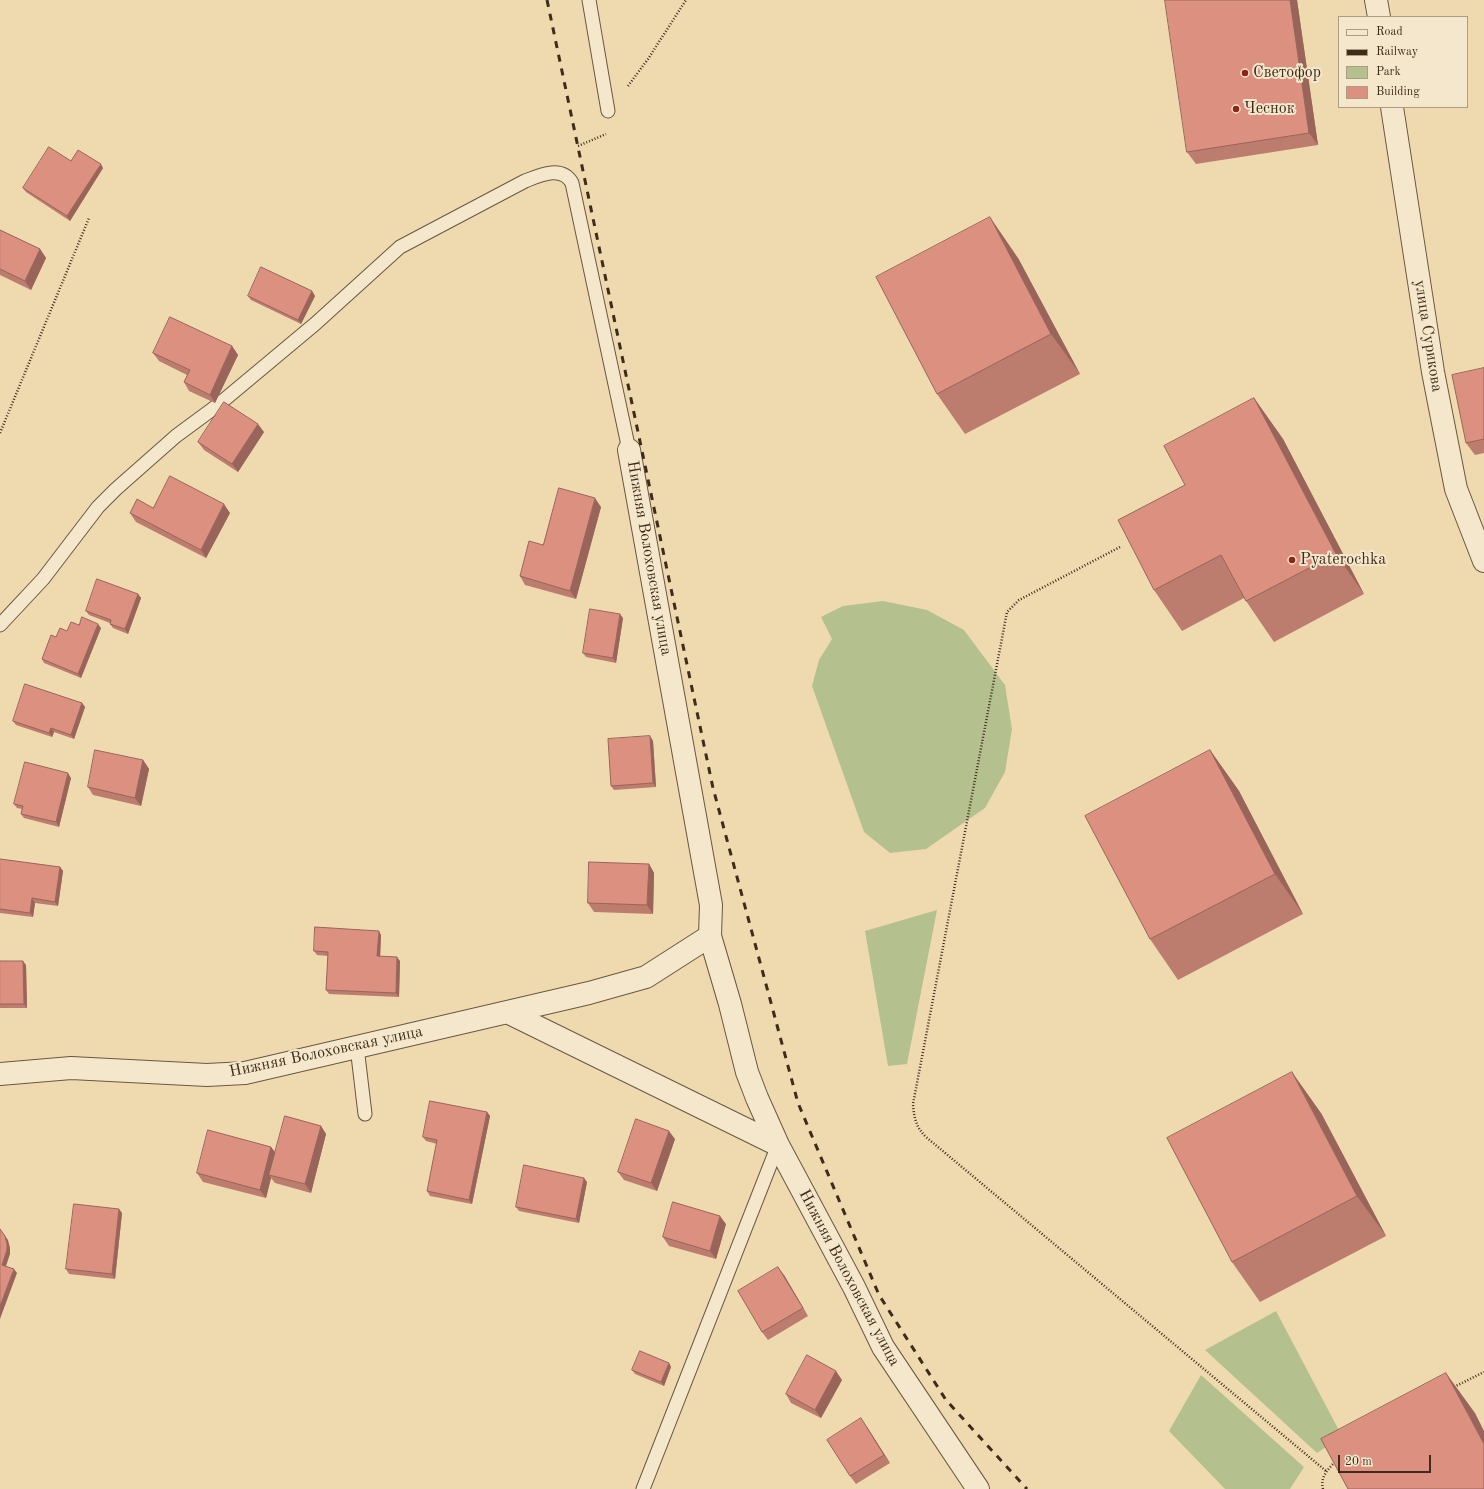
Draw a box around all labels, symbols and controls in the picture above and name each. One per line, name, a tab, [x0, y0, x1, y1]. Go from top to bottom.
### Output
legend	[1338, 16, 1468, 108]
text: Road	[1376, 26, 1403, 38]
text: Railway	[1376, 46, 1418, 58]
place label: Светофор	[1253, 63, 1321, 83]
text: Park	[1376, 66, 1401, 78]
marker: Светофор	[1240, 68, 1250, 78]
text: Building	[1376, 86, 1420, 98]
place label: Чеснок	[1244, 99, 1295, 119]
marker: Чеснок	[1231, 104, 1241, 114]
street label: улица Сурикова	[1410, 279, 1446, 393]
street label: Нижняя Волоховская улица	[622, 459, 676, 657]
place label: Pyaterochka	[1300, 550, 1386, 570]
marker: Pyaterochka	[1287, 555, 1297, 565]
street label: Нижняя Волоховская улица	[227, 1022, 425, 1082]
street label: Нижняя Волоховская улица	[794, 1186, 904, 1370]
scale bar	[1340, 1447, 1433, 1473]
text: 20 m	[1345, 1456, 1372, 1468]

